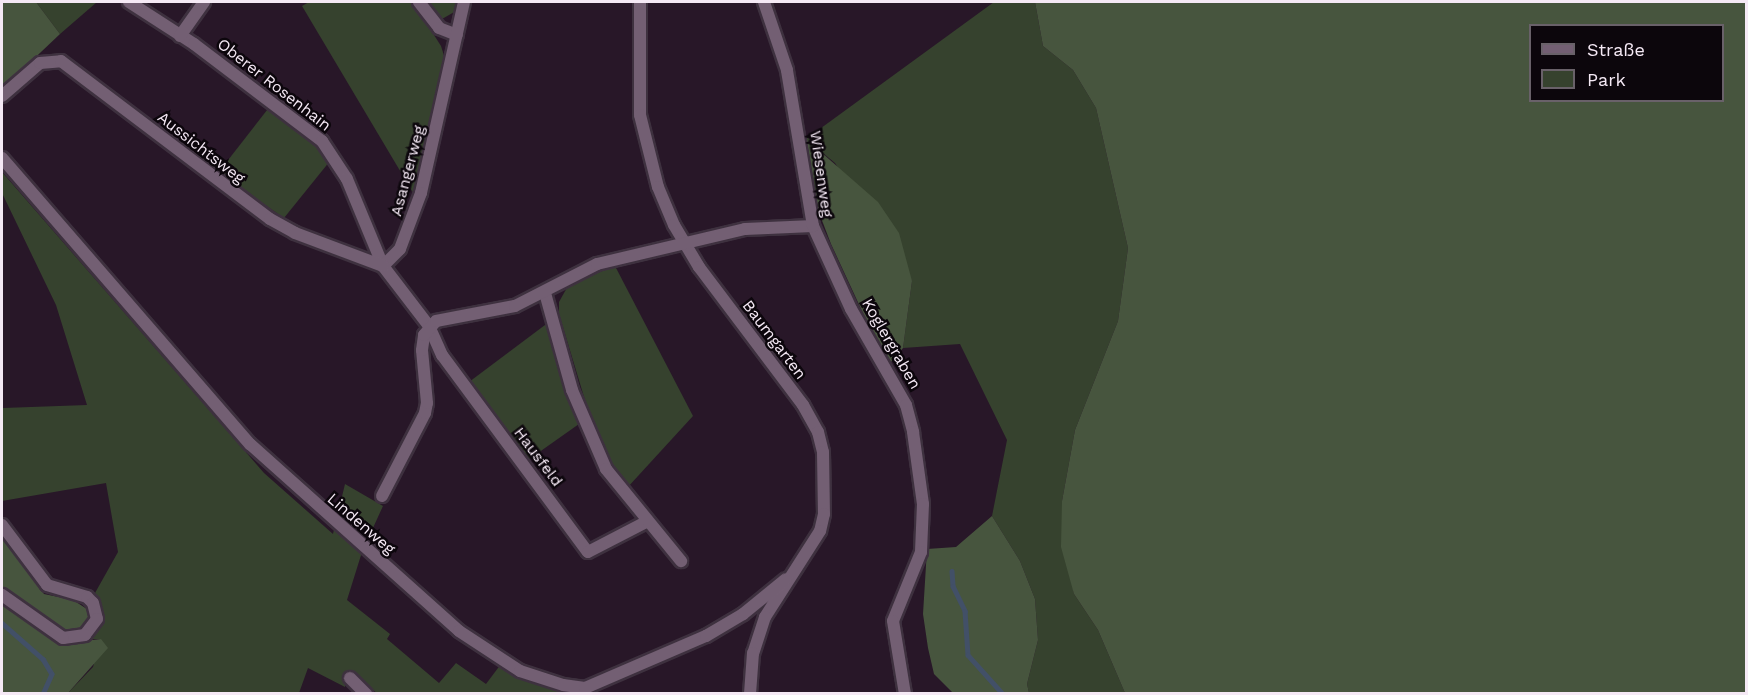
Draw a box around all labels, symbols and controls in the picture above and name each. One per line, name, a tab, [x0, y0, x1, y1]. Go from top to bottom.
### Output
legend	[1529, 24, 1724, 102]
street label: Oberer Rosenhain	[213, 35, 335, 135]
text: Straße	[1587, 39, 1645, 60]
text: Park	[1587, 69, 1626, 90]
street label: Aussichtsweg	[153, 108, 249, 188]
street label: Asangerweg	[387, 124, 429, 218]
street label: Wiesenweg	[805, 130, 837, 218]
street label: Koglergraben	[857, 295, 925, 393]
street label: Baumgarten	[738, 297, 810, 383]
street label: Hausfeld	[510, 424, 566, 490]
street label: Lindenweg	[323, 489, 399, 559]

